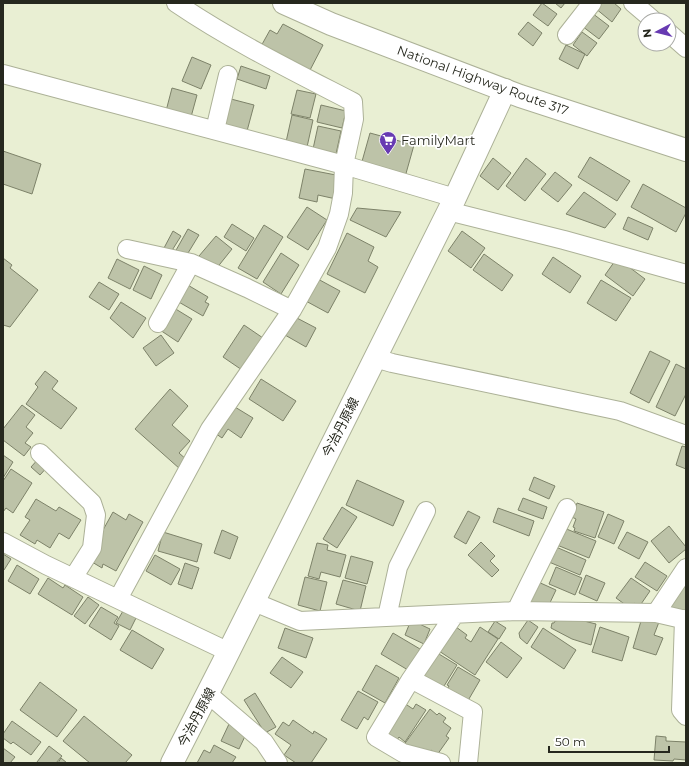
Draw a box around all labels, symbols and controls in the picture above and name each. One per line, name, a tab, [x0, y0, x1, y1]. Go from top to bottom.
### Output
north arrow	[637, 12, 677, 52]
text: N	[640, 28, 655, 38]
street label: National Highway Route 317	[395, 41, 571, 119]
supermarket icon: FamilyMart	[378, 130, 398, 155]
place label: FamilyMart	[401, 132, 475, 148]
street label: 今治丹原線	[318, 394, 362, 460]
street label: 今治丹原線	[174, 685, 218, 749]
scale bar	[549, 728, 669, 754]
text: 50 m	[555, 734, 586, 749]

